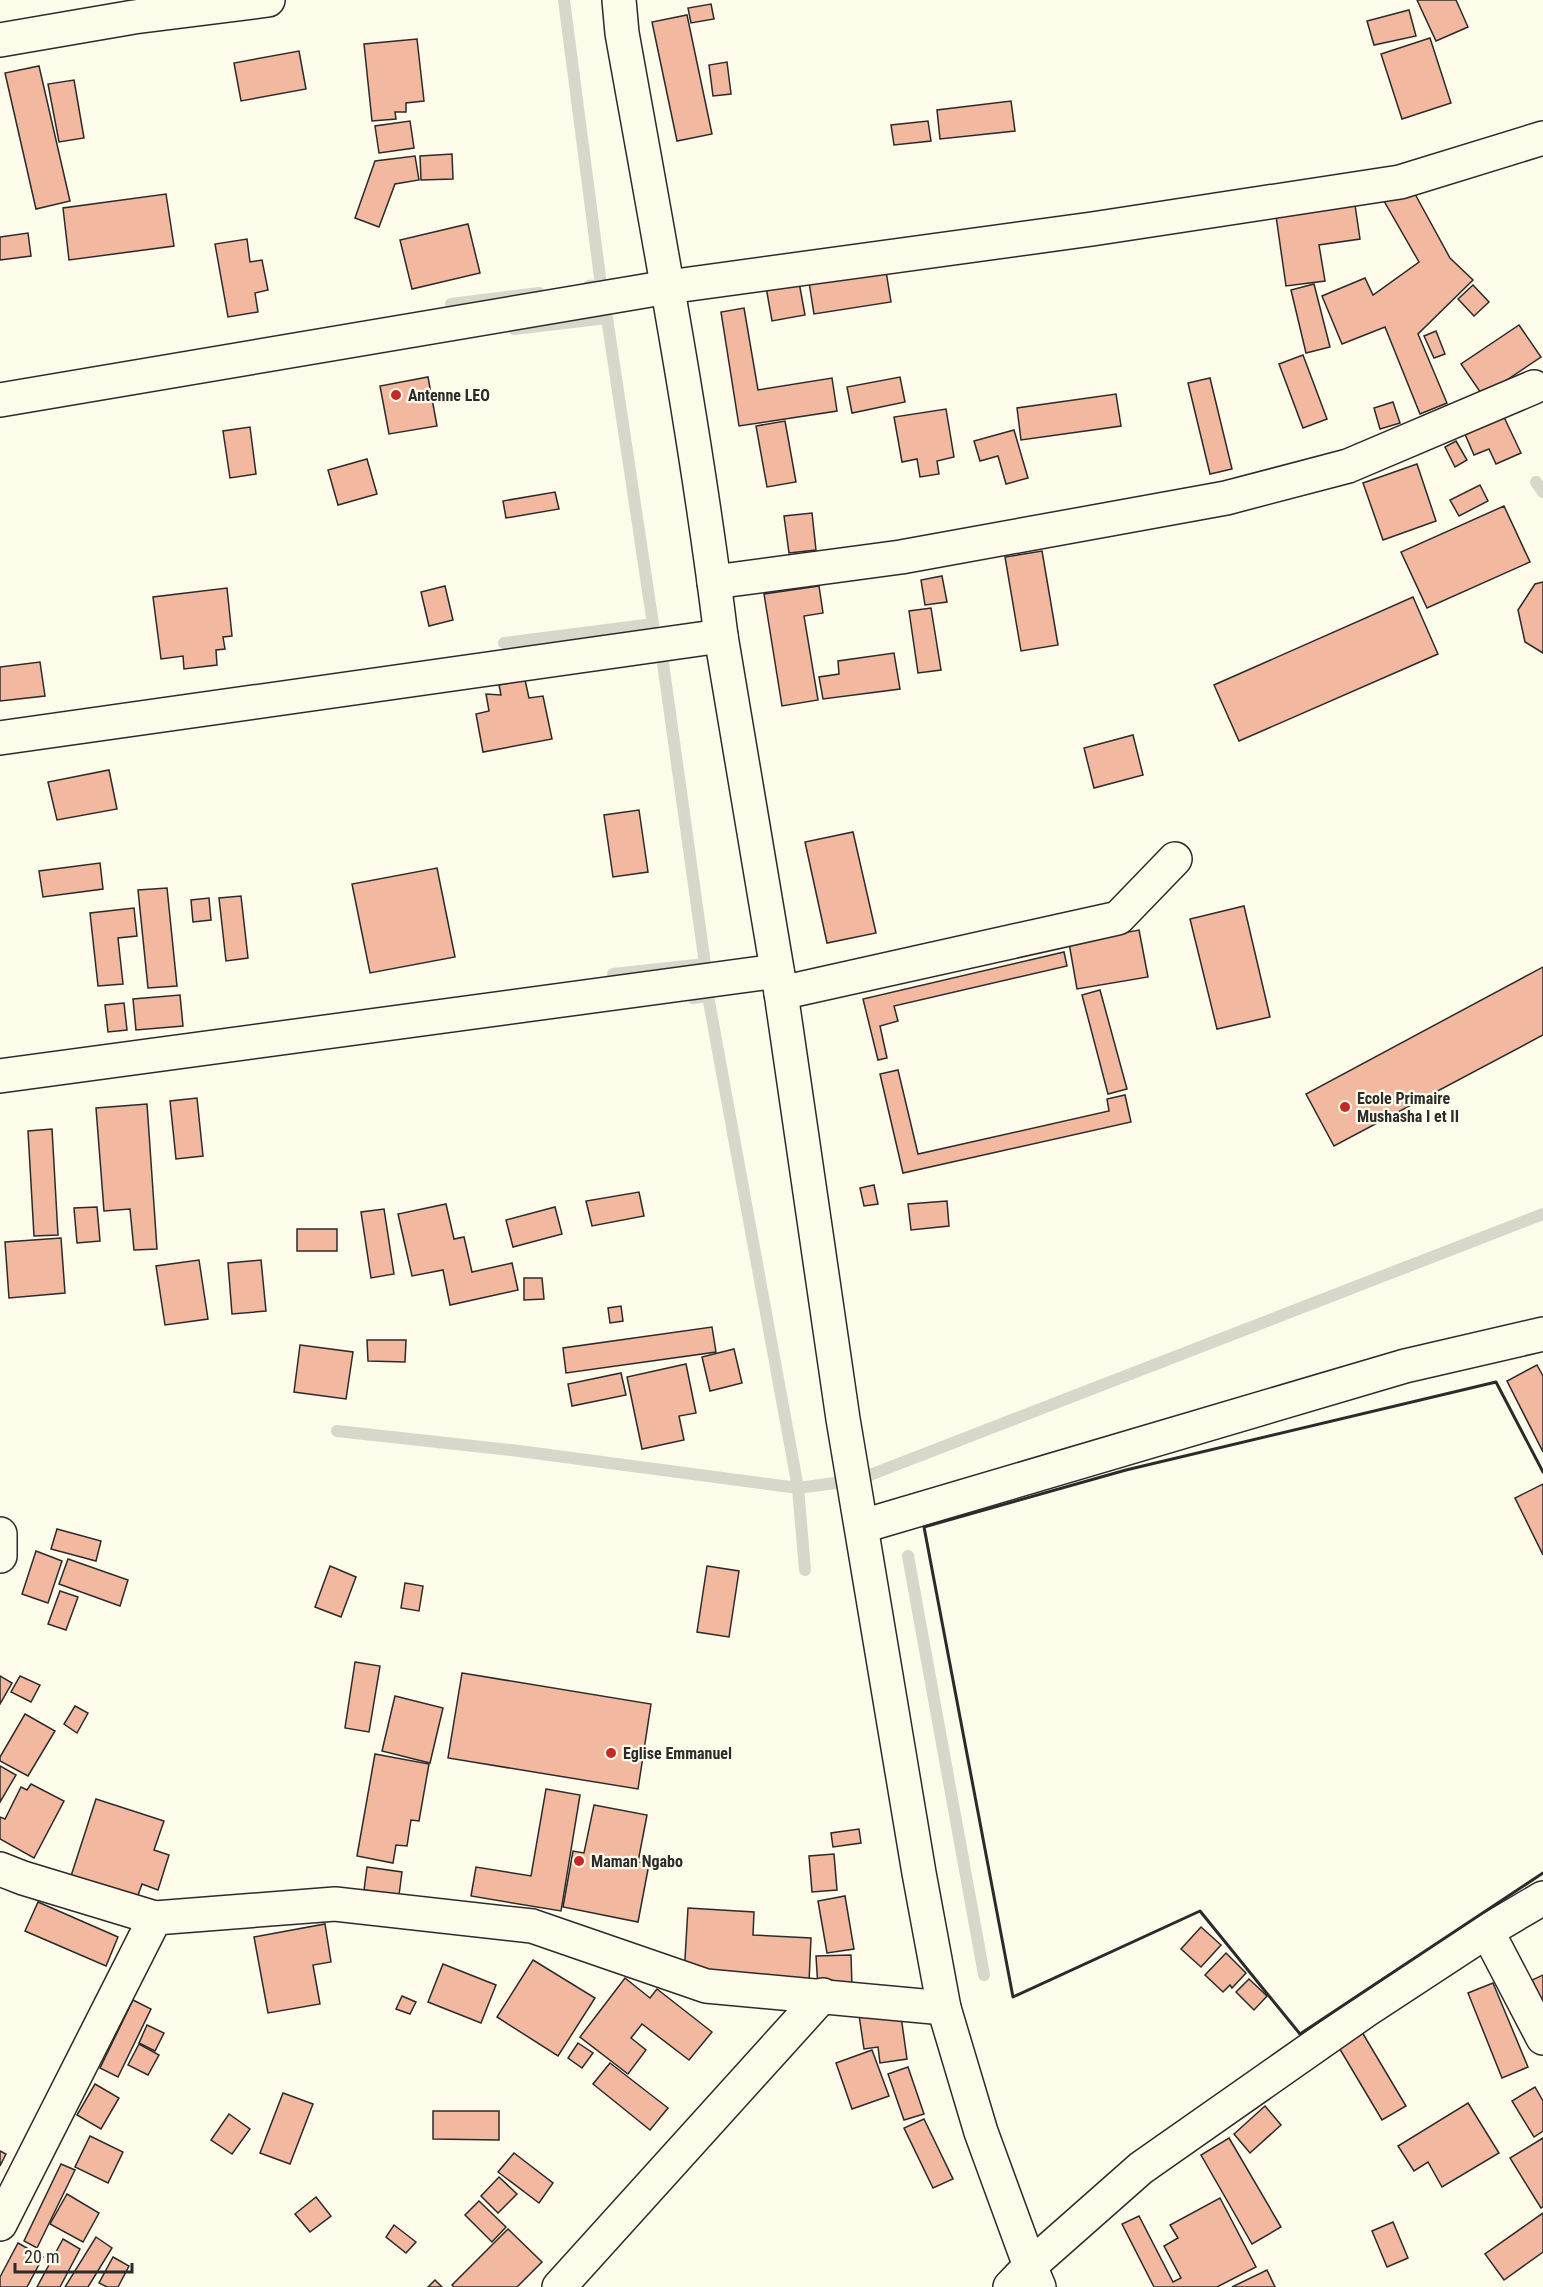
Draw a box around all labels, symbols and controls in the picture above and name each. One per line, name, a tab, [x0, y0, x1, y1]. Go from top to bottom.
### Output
place label: Antenne LEO	[408, 386, 490, 405]
marker: Antenne LEO	[389, 388, 403, 402]
place label: Ecole Primaire Mushasha I et II	[1357, 1089, 1459, 1126]
marker: Ecole Primaire Mushasha I et II	[1338, 1100, 1352, 1114]
place label: Eglise Emmanuel	[623, 1744, 732, 1763]
marker: Eglise Emmanuel	[604, 1746, 618, 1760]
place label: Maman Ngabo	[591, 1852, 683, 1871]
marker: Maman Ngabo	[572, 1854, 586, 1868]
scale bar	[15, 2236, 132, 2274]
text: 20 m	[24, 2246, 59, 2267]

